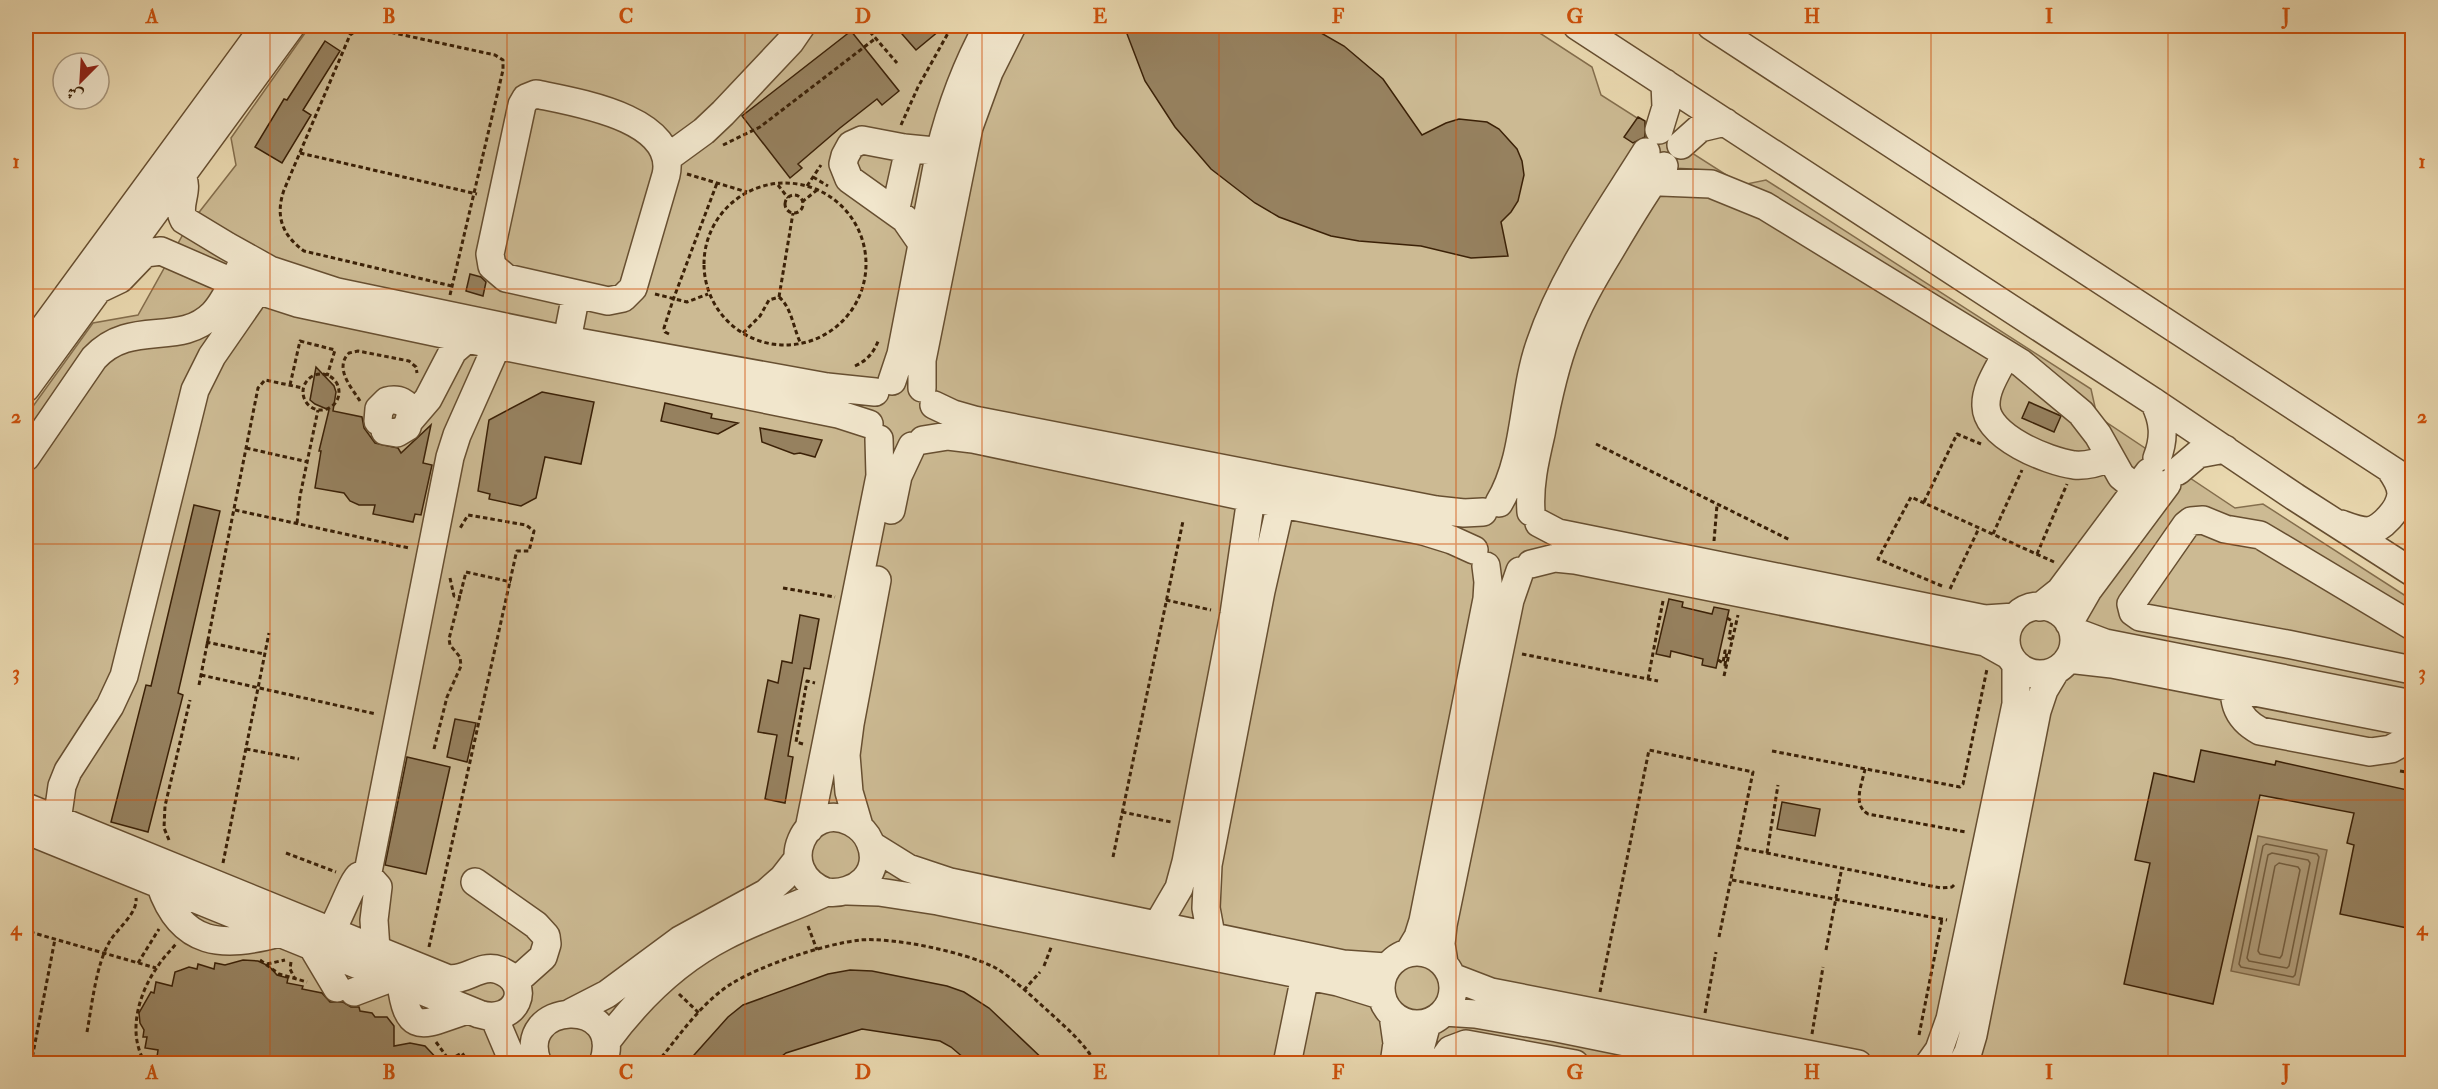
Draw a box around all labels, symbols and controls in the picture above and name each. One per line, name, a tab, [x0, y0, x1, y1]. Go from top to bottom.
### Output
text: A	[145, 4, 159, 29]
text: B	[382, 4, 396, 29]
text: C	[619, 4, 633, 29]
text: D	[855, 4, 871, 29]
text: E	[1093, 4, 1108, 29]
text: F	[1332, 4, 1345, 29]
text: G	[1567, 4, 1584, 29]
text: H	[1804, 4, 1820, 29]
text: I	[2045, 4, 2053, 29]
text: J	[2281, 4, 2290, 29]
north arrow	[51, 51, 111, 111]
text: ش	[64, 81, 87, 106]
text: 1	[12, 149, 20, 174]
text: 1	[2418, 149, 2426, 174]
text: 2	[11, 404, 21, 429]
text: 2	[2417, 404, 2427, 429]
text: 3	[12, 660, 20, 685]
text: 3	[2418, 660, 2426, 685]
text: 4	[10, 916, 23, 941]
text: 4	[2416, 916, 2429, 941]
text: A	[145, 1060, 159, 1085]
text: B	[382, 1060, 396, 1085]
text: C	[619, 1060, 633, 1085]
text: D	[855, 1060, 871, 1085]
text: E	[1093, 1060, 1108, 1085]
text: F	[1332, 1060, 1345, 1085]
text: G	[1567, 1060, 1584, 1085]
text: H	[1804, 1060, 1820, 1085]
text: I	[2045, 1060, 2053, 1085]
text: J	[2281, 1060, 2290, 1085]

